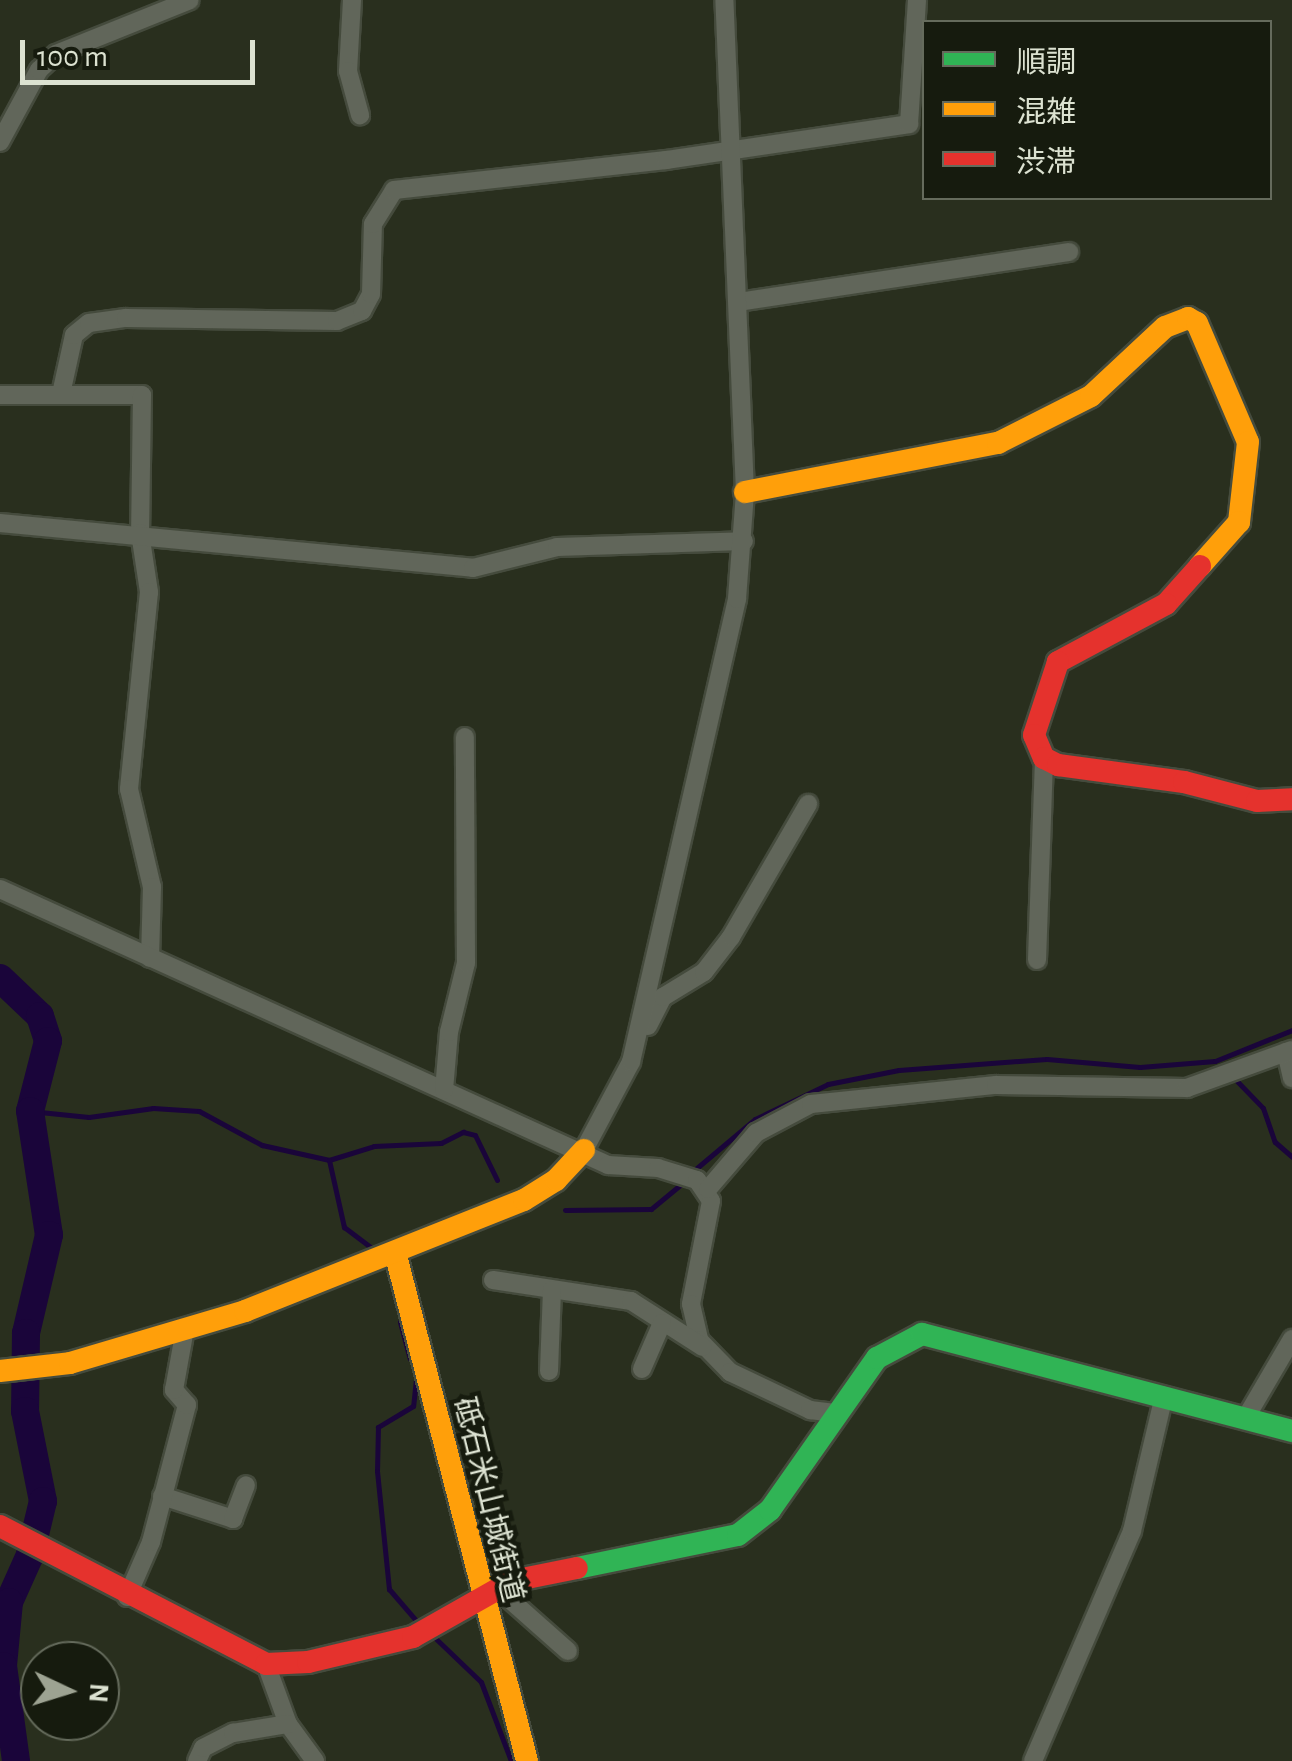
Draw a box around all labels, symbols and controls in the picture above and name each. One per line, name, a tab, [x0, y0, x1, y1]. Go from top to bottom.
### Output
scale bar	[25, 20, 260, 82]
legend	[922, 20, 1272, 200]
text: 100 m	[37, 42, 108, 72]
text: 順調	[1016, 48, 1076, 78]
text: 混雑	[1016, 98, 1076, 128]
text: 渋滞	[1016, 148, 1076, 178]
street label: 砥石米山城街道	[445, 1394, 531, 1606]
north arrow	[20, 1641, 120, 1741]
text: N	[83, 1682, 113, 1704]

